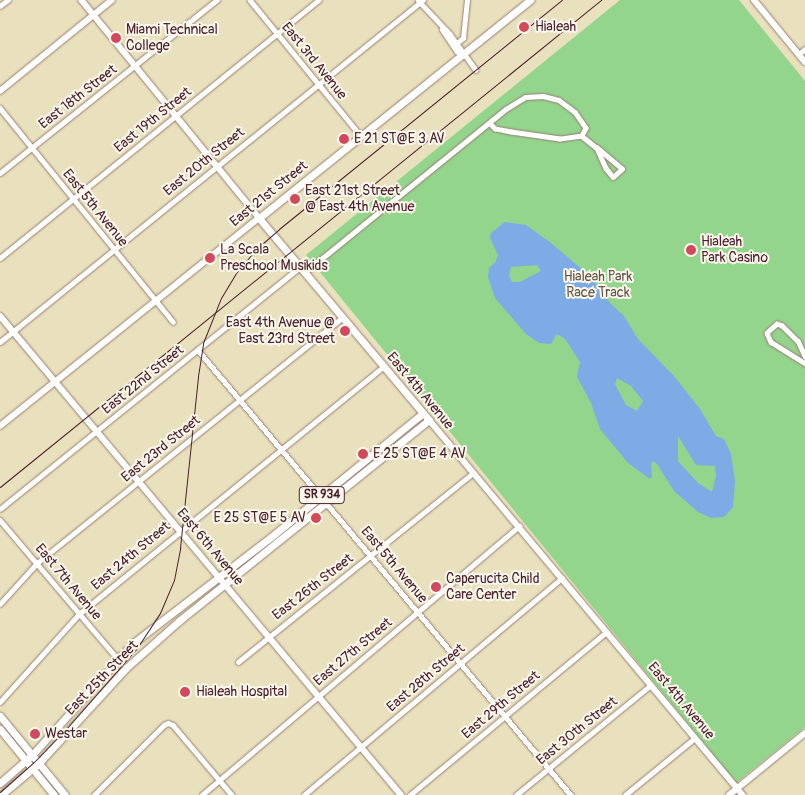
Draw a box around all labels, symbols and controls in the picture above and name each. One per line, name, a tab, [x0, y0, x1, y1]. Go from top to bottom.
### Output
street label: East 3rd Avenue	[278, 19, 350, 103]
place label: Hialeah	[535, 19, 576, 35]
marker: Hialeah	[517, 20, 531, 34]
place label: Miami Technical College	[126, 22, 218, 54]
marker: Miami Technical College	[110, 32, 122, 44]
street label: East 18th Street	[36, 61, 120, 133]
street label: East 19th Street	[111, 84, 195, 156]
street label: East 20th Street	[160, 124, 248, 200]
place label: E 21 ST@E 3 AV	[354, 131, 445, 147]
marker: E 21 ST@E 3 AV	[338, 133, 350, 145]
street label: East 21st Street	[227, 158, 311, 230]
street label: East 5th Avenue	[59, 166, 131, 250]
place label: East 21st Street @ East 4th Avenue	[305, 183, 414, 216]
marker: East 21st Street @ East 4th Avenue	[289, 193, 301, 205]
place label: Hialeah Park Casino	[701, 234, 768, 266]
place label: La Scala Preschool Musikids	[220, 242, 328, 274]
marker: Hialeah Park Casino	[685, 244, 697, 256]
marker: La Scala Preschool Musikids	[204, 252, 216, 264]
park label: Hialeah Park Race Track	[564, 269, 632, 302]
place label: East 4th Avenue @ East 23rd Street	[226, 315, 335, 348]
marker: East 4th Avenue @ East 23rd Street	[339, 325, 351, 337]
street label: East 22nd Street	[99, 342, 187, 418]
street label: East 4th Avenue	[383, 349, 457, 433]
street label: East 23rd Street	[118, 412, 204, 486]
place label: E 25 ST@E 4 AV	[373, 446, 466, 462]
marker: E 25 ST@E 4 AV	[357, 448, 369, 460]
road number: SR 934	[298, 486, 346, 504]
street label: East 6th Avenue	[173, 505, 247, 589]
place label: E 25 ST@E 5 AV	[214, 510, 306, 526]
marker: E 25 ST@E 5 AV	[310, 512, 322, 524]
street label: East 24th Street	[88, 518, 174, 594]
street label: East 5th Avenue	[357, 523, 431, 607]
street label: East 7th Avenue	[31, 540, 105, 624]
street label: East 26th Street	[269, 550, 357, 624]
place label: Caperucita Child Care Center	[446, 571, 540, 604]
marker: Caperucita Child Care Center	[430, 581, 442, 593]
street label: East 27th Street	[310, 614, 396, 690]
street label: East 25th Street	[62, 637, 142, 719]
street label: East 28th Street	[384, 640, 468, 716]
street label: East 4th Avenue	[644, 659, 718, 743]
street label: East 29th Street	[458, 667, 544, 743]
place label: Hialeah Hospital	[196, 684, 287, 700]
marker: Hialeah Hospital	[178, 685, 192, 699]
street label: East 30th Street	[533, 693, 621, 769]
place label: Westar	[45, 726, 87, 742]
marker: Westar	[29, 728, 41, 740]

